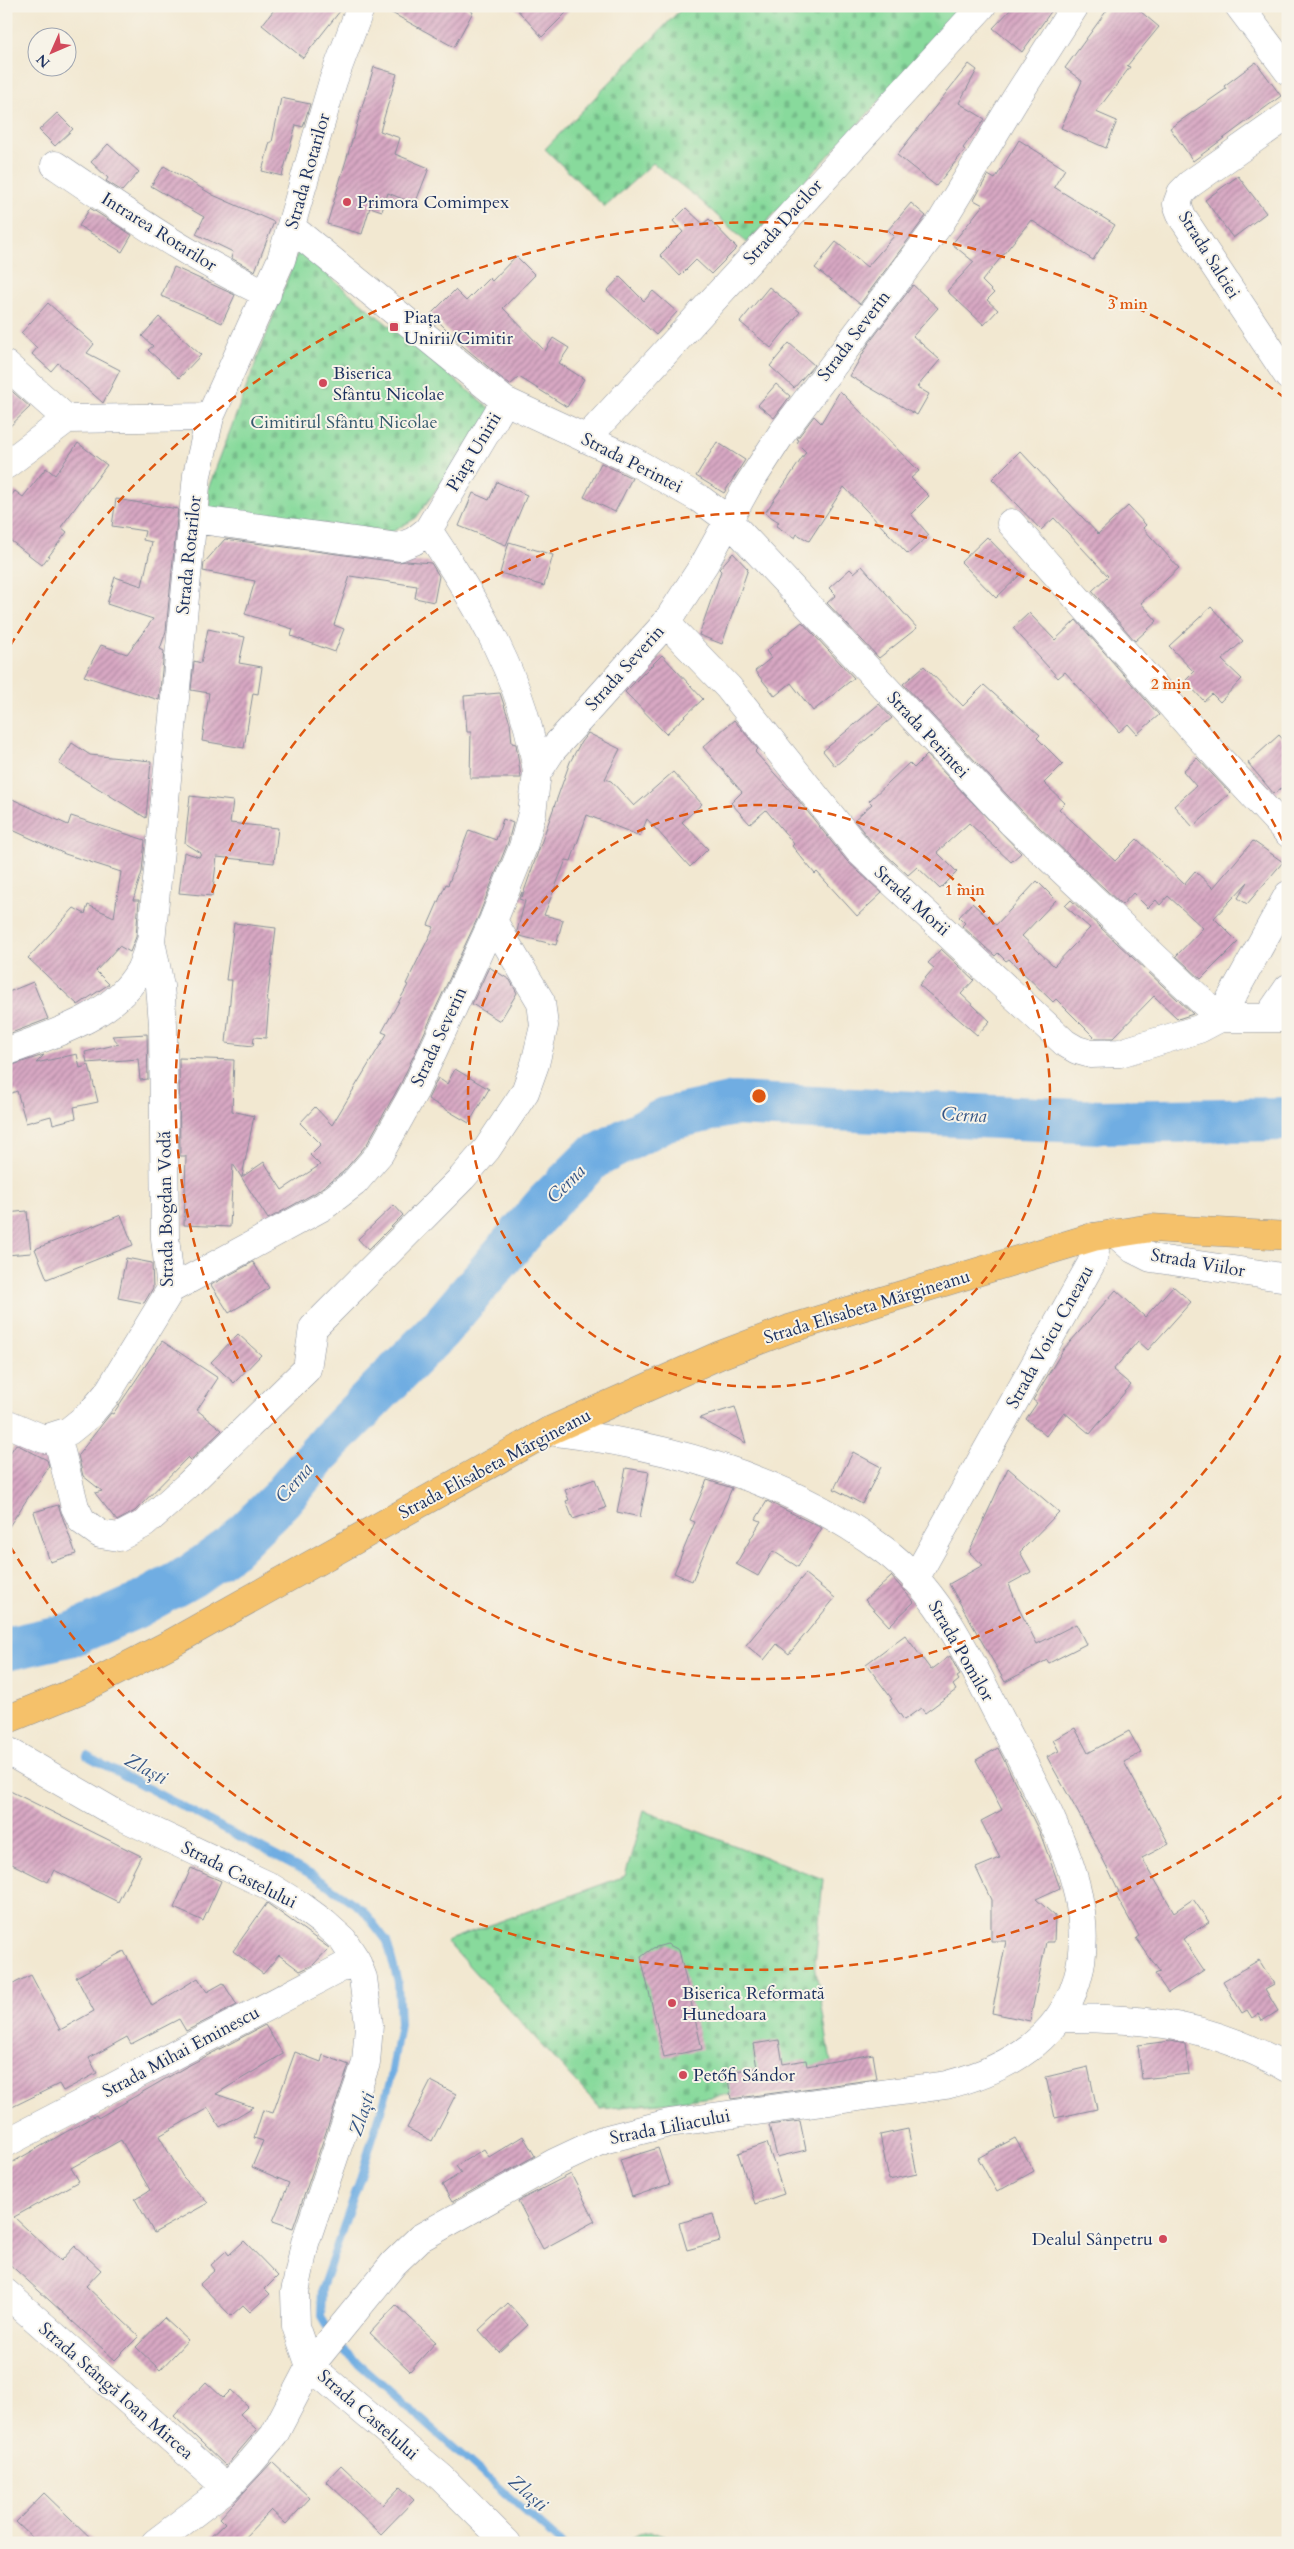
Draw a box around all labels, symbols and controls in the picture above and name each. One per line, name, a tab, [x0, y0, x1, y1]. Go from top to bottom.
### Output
north arrow	[28, 28, 78, 78]
text: N	[32, 50, 54, 72]
street label: Strada Rotarilor	[280, 110, 337, 232]
street label: Strada Dacilor	[738, 173, 829, 270]
street label: Intrarea Rotarilor	[96, 186, 222, 278]
place label: Primora Comimpex	[357, 190, 509, 215]
marker: Primora Comimpex	[341, 196, 353, 208]
street label: Strada Salciei	[1172, 206, 1246, 304]
street label: Strada Severin	[812, 285, 897, 386]
text: 3 min	[1108, 294, 1148, 314]
place label: Piața Unirii/Cimitir	[404, 305, 513, 351]
marker: Piața Unirii/Cimitir	[388, 321, 400, 333]
place label: Biserica Sfântu Nicolae	[333, 361, 445, 407]
marker: Biserica Sfântu Nicolae	[317, 377, 329, 389]
street label: Piața Unirii	[441, 408, 507, 496]
park label: Cimitirul Sfântu Nicolae	[250, 410, 438, 435]
street label: Strada Perintei	[577, 427, 687, 499]
street label: Strada Rotarilor	[170, 494, 208, 616]
street label: Strada Severin	[580, 619, 671, 716]
text: 2 min	[1151, 674, 1191, 694]
street label: Strada Perintei	[881, 686, 975, 784]
street label: Strada Morii	[868, 860, 956, 942]
text: 1 min	[945, 880, 985, 900]
street label: Strada Severin	[405, 982, 473, 1091]
centre of rings	[750, 1087, 768, 1105]
water label: Cerna	[941, 1101, 988, 1129]
street label: Strada Bogdan Vodă	[152, 1131, 180, 1287]
water label: Cerna	[541, 1158, 592, 1209]
street label: Strada Viilor	[1149, 1242, 1248, 1284]
street label: Strada Voicu Cneazu	[1000, 1261, 1100, 1413]
street label: Strada Elisabeta Mărgineanu	[761, 1264, 973, 1350]
street label: Strada Elisabeta Mărgineanu	[394, 1403, 596, 1525]
water label: Cerna	[269, 1457, 319, 1509]
street label: Strada Pomilor	[922, 1596, 1000, 1706]
water label: Zlaști	[120, 1747, 172, 1791]
street label: Strada Castelului	[177, 1835, 301, 1915]
place label: Biserica Reformată Hunedoara	[682, 1981, 825, 2027]
marker: Biserica Reformată Hunedoara	[666, 1997, 678, 2009]
street label: Strada Mihai Eminescu	[98, 2000, 264, 2104]
place label: Petőfi Sándor	[693, 2063, 796, 2088]
marker: Petőfi Sándor	[677, 2069, 689, 2081]
water label: Zlaști	[343, 2088, 381, 2139]
street label: Strada Liliacului	[608, 2103, 732, 2151]
place label: Dealul Sânpetru	[1032, 2227, 1153, 2252]
marker: Dealul Sânpetru	[1157, 2233, 1169, 2245]
street label: Strada Stângă Ioan Mircea	[33, 2317, 199, 2466]
street label: Strada Castelului	[312, 2364, 424, 2466]
water label: Zlaști	[503, 2469, 554, 2518]

